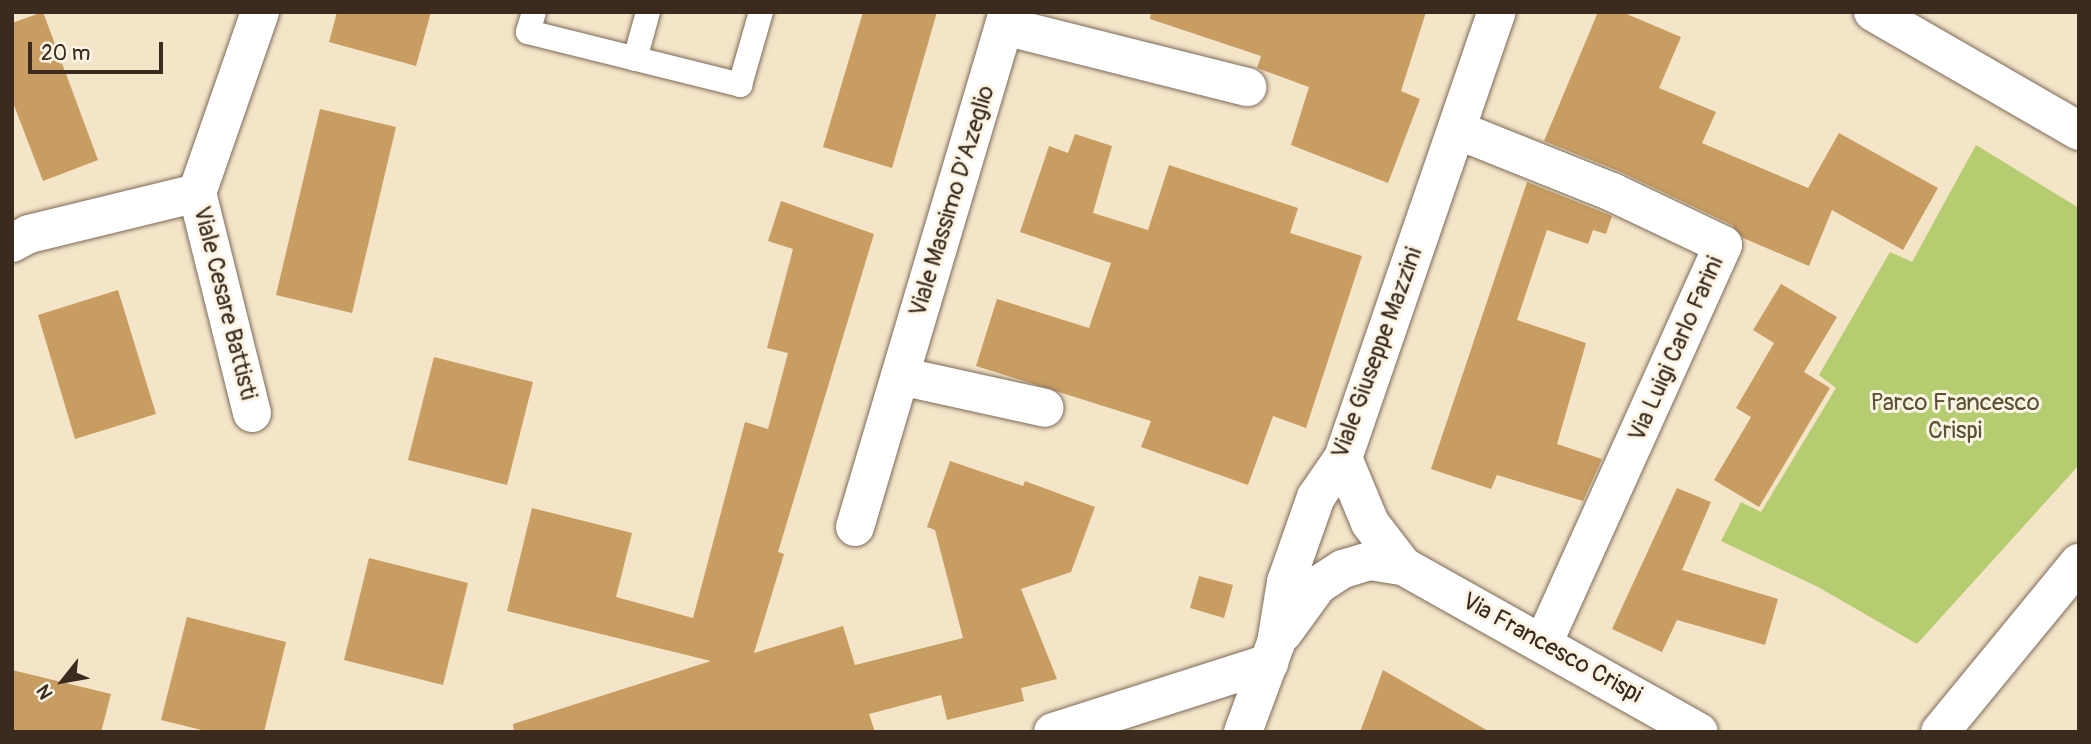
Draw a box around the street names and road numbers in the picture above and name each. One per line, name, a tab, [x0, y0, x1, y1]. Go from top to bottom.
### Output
street label: Viale Massimo D'Azeglio	[903, 82, 1001, 320]
street label: Viale Cesare Battisti	[187, 203, 263, 403]
street label: Viale Giuseppe Mazzini	[1325, 244, 1429, 462]
street label: Via Luigi Carlo Farini	[1622, 252, 1730, 446]
street label: Via Francesco Crispi	[1457, 587, 1647, 709]

